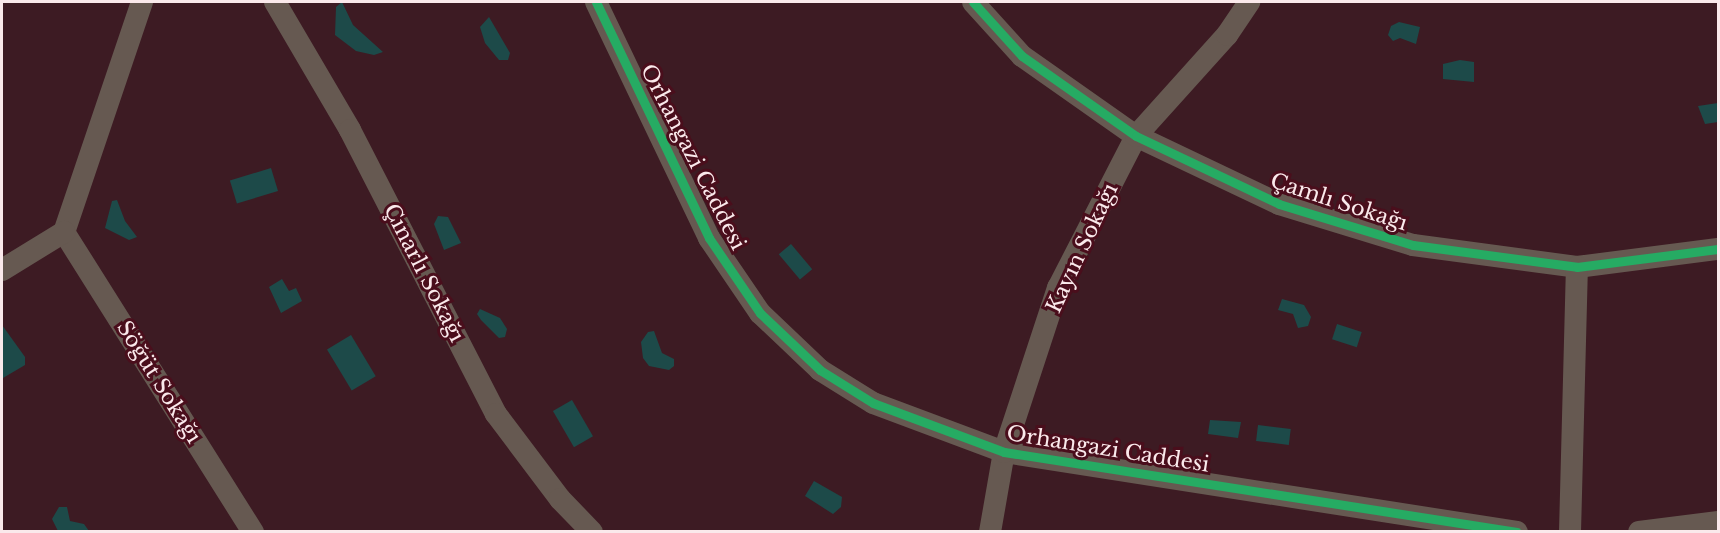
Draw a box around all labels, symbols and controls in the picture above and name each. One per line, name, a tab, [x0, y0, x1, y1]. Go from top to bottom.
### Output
street label: Orhangazi Caddesi	[635, 60, 751, 254]
street label: Çamlı Sokağı	[1267, 168, 1411, 236]
street label: Kayın Sokağı	[1041, 179, 1123, 317]
street label: Çınarlı Sokağı	[378, 200, 470, 346]
street label: Söğüt Sokağı	[111, 316, 207, 448]
street label: Orhangazi Caddesi	[1005, 421, 1211, 477]

